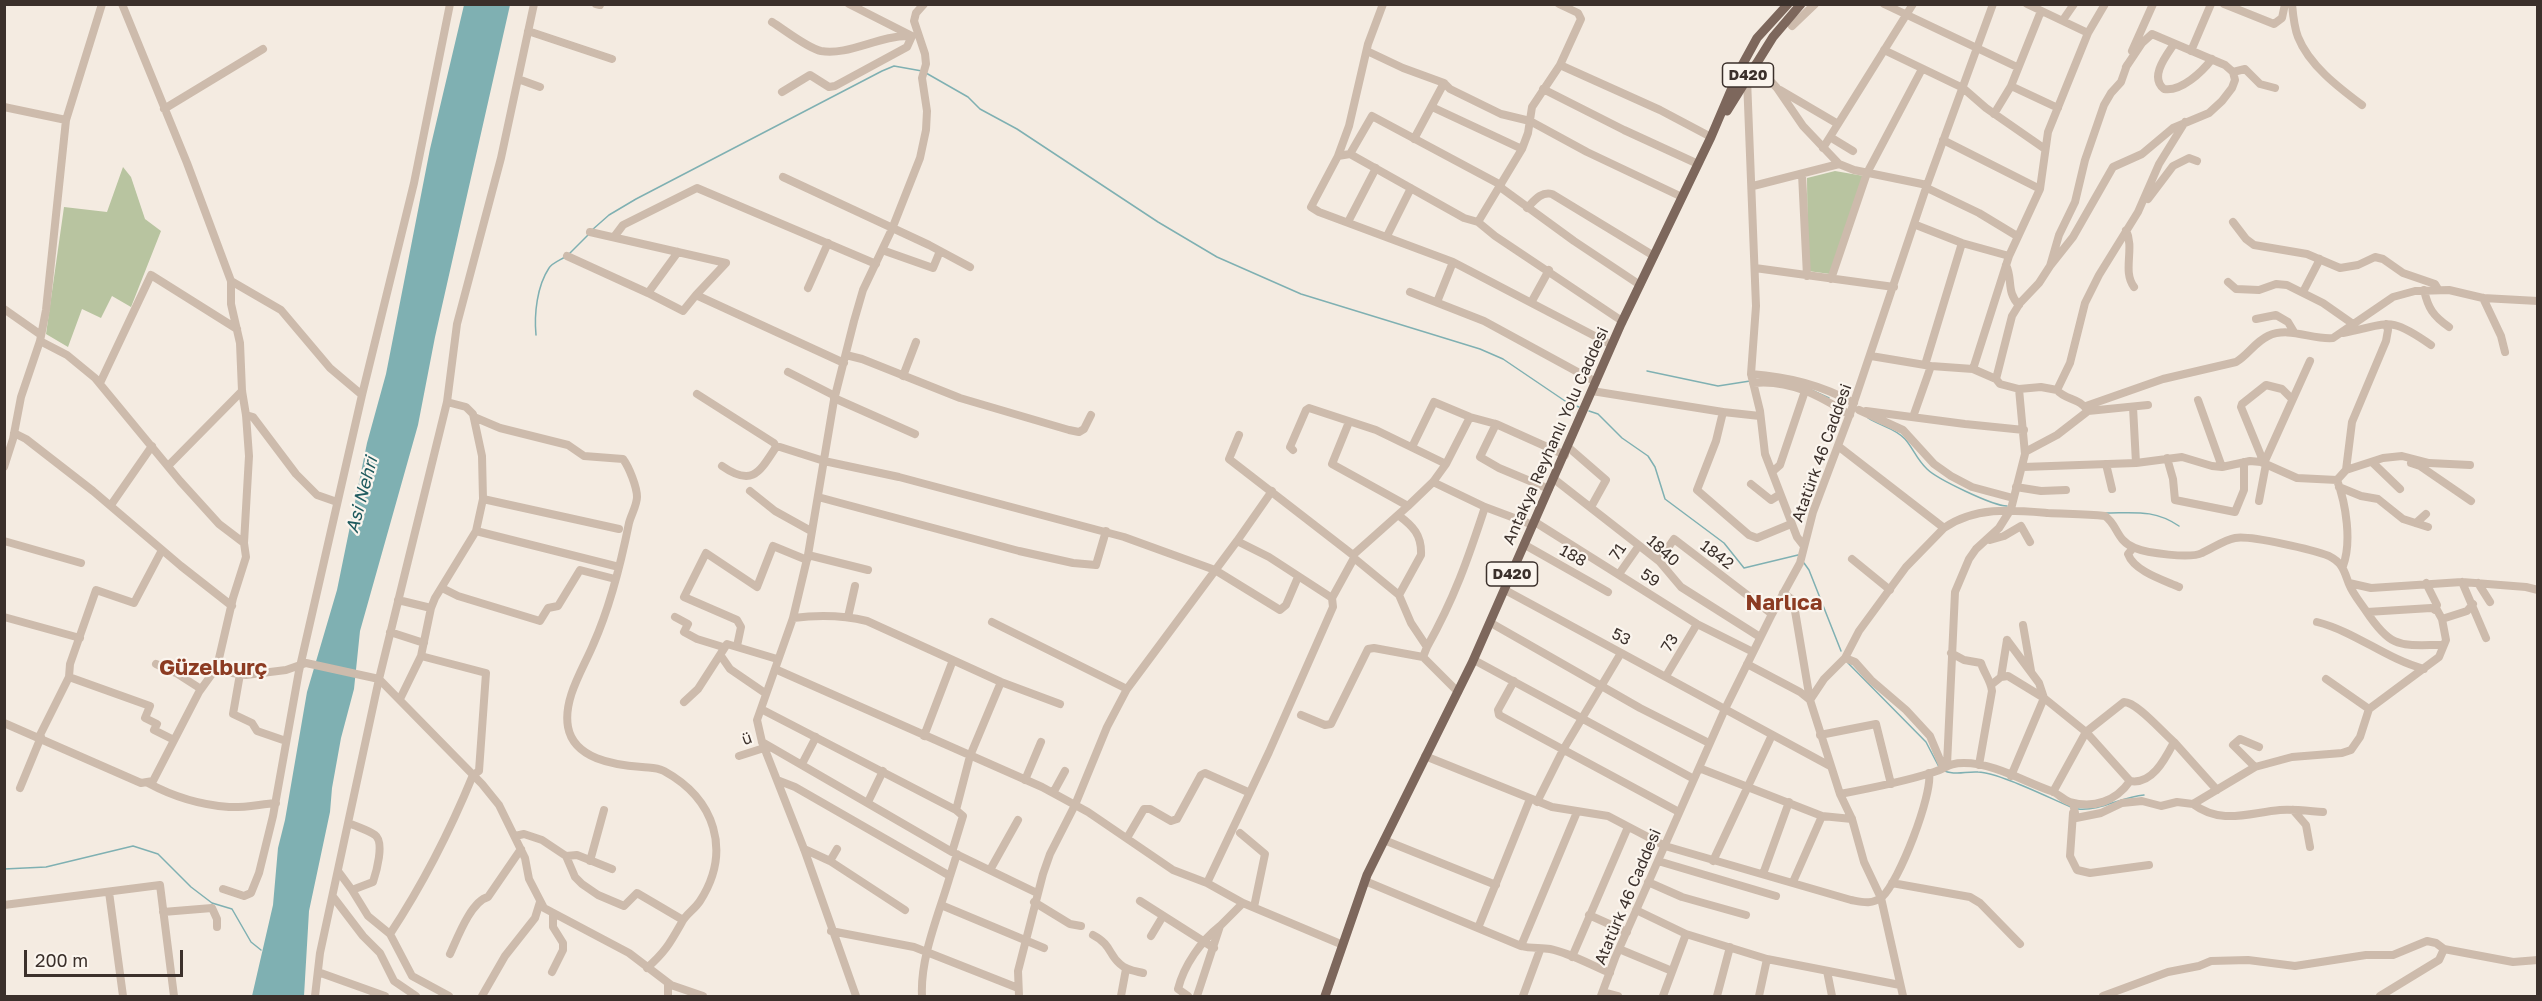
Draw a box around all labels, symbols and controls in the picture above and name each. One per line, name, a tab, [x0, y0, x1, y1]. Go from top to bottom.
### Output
road number: D420	[1722, 63, 1774, 87]
street label: Antakya Reyhanlı Yolu Caddesi	[1499, 324, 1613, 548]
street label: Atatürk 46 Caddesi	[1788, 381, 1856, 525]
water label: Asi Nehri	[341, 455, 383, 535]
street label: 1840	[1643, 531, 1683, 571]
street label: 1842	[1697, 536, 1737, 574]
street label: 71	[1605, 540, 1631, 564]
street label: 188	[1556, 541, 1590, 571]
road number: D420	[1486, 562, 1538, 586]
street label: 59	[1637, 565, 1663, 591]
district label: Narlıca	[1746, 590, 1822, 616]
street label: 53	[1608, 624, 1634, 650]
street label: 73	[1657, 630, 1683, 656]
district label: Güzelburç	[159, 655, 267, 681]
street label: ü	[739, 728, 755, 750]
street label: Atatürk 46 Caddesi	[1591, 826, 1665, 968]
scale bar	[27, 938, 186, 976]
text: 200 m	[35, 949, 88, 971]

